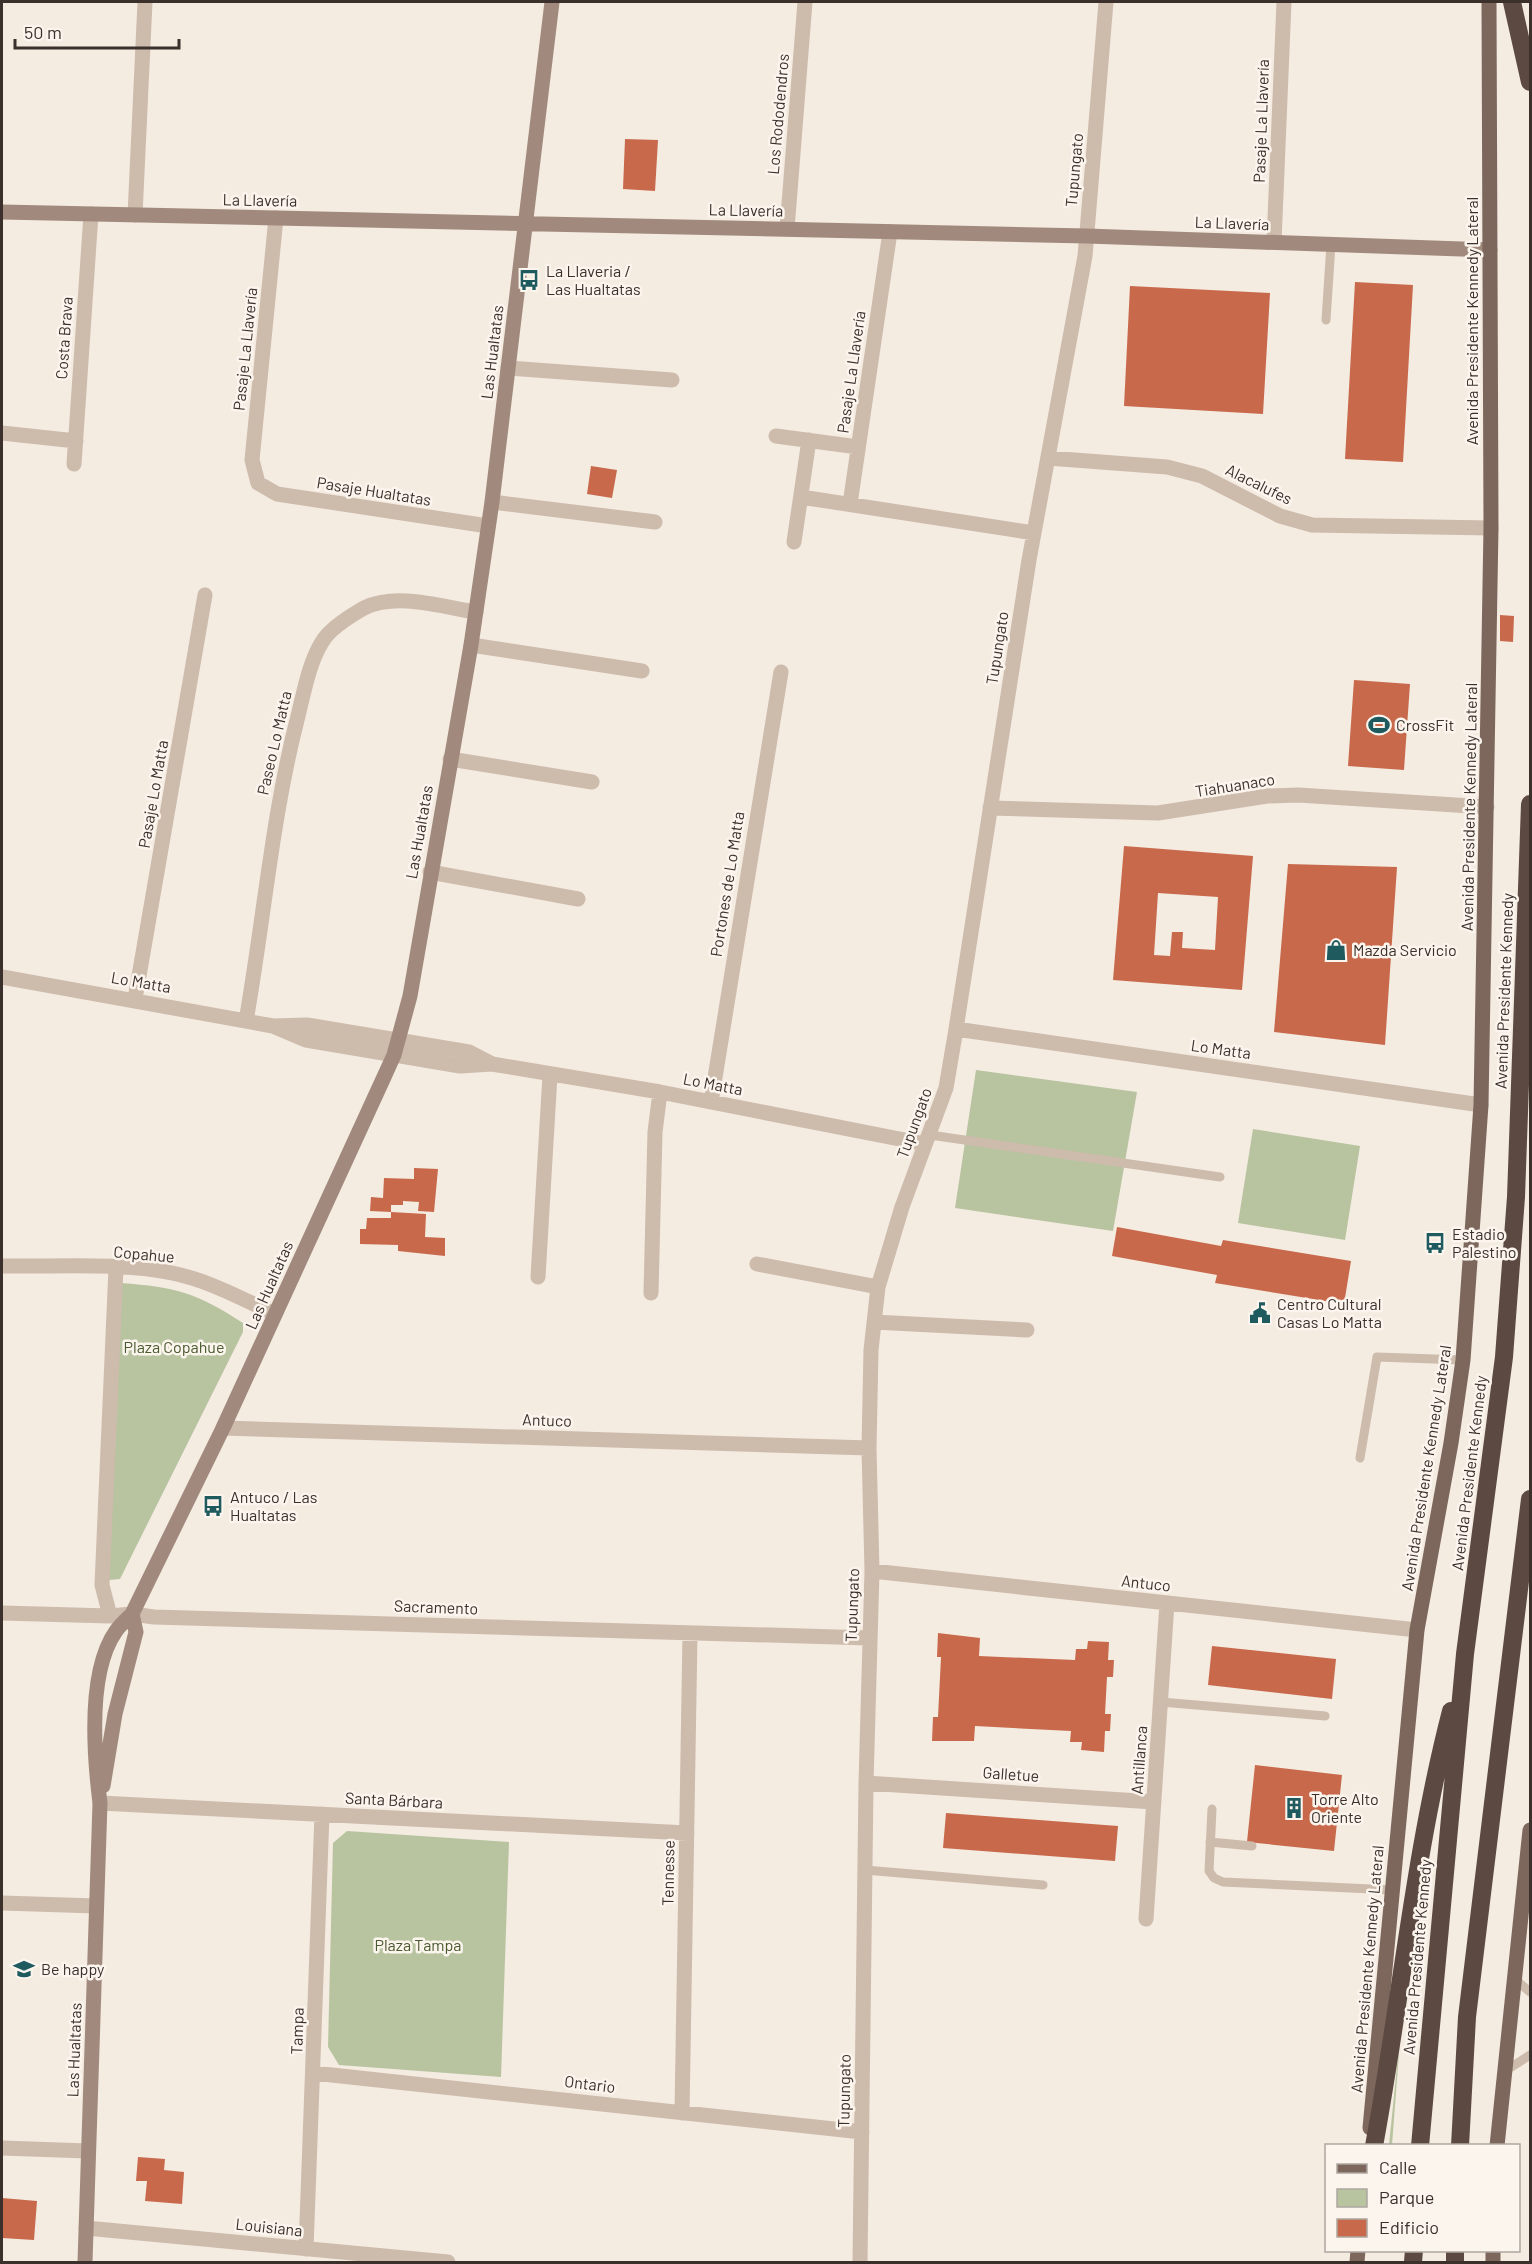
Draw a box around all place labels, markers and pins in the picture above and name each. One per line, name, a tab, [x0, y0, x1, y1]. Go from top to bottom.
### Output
place label: La Llaveria / Las Hualtatas	[546, 261, 641, 298]
bus stop icon: La Llaveria / Las Hualtatas	[517, 268, 541, 292]
sports icon: CrossFit	[1367, 713, 1391, 737]
place label: CrossFit	[1396, 715, 1454, 734]
shop icon: Mazda Servicio	[1324, 938, 1348, 962]
place label: Mazda Servicio	[1353, 940, 1457, 959]
place label: Estadio Palestino	[1452, 1224, 1516, 1261]
bus stop icon: Estadio Palestino	[1423, 1231, 1447, 1255]
place label: Centro Cultural Casas Lo Matta	[1277, 1294, 1382, 1331]
public building icon: Centro Cultural Casas Lo Matta	[1248, 1301, 1272, 1325]
place label: Antuco / Las Hualtatas	[230, 1487, 318, 1524]
bus stop icon: Antuco / Las Hualtatas	[201, 1494, 225, 1518]
place label: Torre Alto Oriente	[1311, 1789, 1379, 1826]
building icon: Torre Alto Oriente	[1282, 1796, 1306, 1820]
school or university icon: Be happy	[12, 1957, 36, 1981]
place label: Be happy	[41, 1959, 105, 1978]

